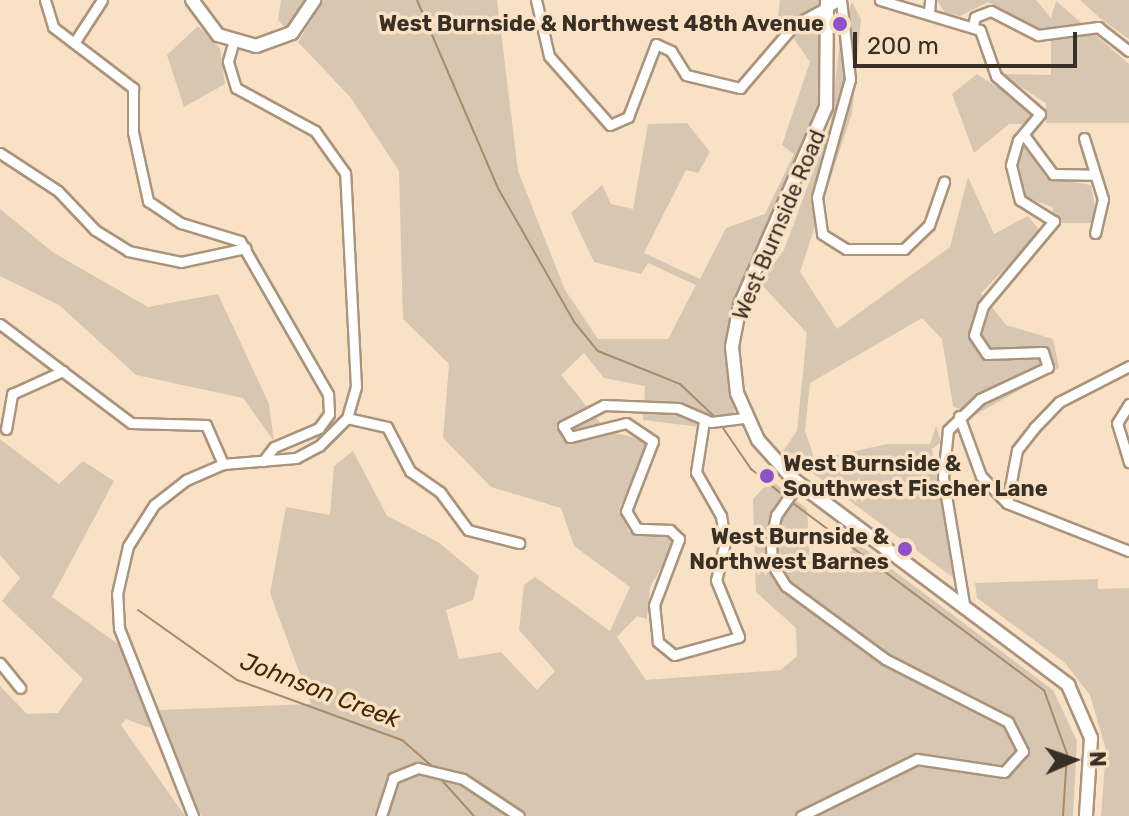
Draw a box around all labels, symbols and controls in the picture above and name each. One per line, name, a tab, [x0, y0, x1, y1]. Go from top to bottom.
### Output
place label: West Burnside & Northwest 48th Avenue	[378, 11, 824, 37]
marker: West Burnside & Northwest 48th Avenue	[831, 15, 849, 33]
scale bar	[857, 16, 1081, 66]
text: 200 m	[867, 32, 939, 60]
street label: West Burnside Road	[727, 126, 831, 324]
place label: West Burnside & Southwest Fischer Lane	[783, 450, 1048, 502]
marker: West Burnside & Southwest Fischer Lane	[758, 467, 776, 485]
place label: West Burnside & Northwest Barnes	[689, 523, 889, 574]
marker: West Burnside & Northwest Barnes	[896, 540, 914, 558]
water label: Johnson Creek	[236, 647, 404, 735]
north arrow	[1033, 720, 1113, 800]
text: N	[1084, 751, 1111, 768]

